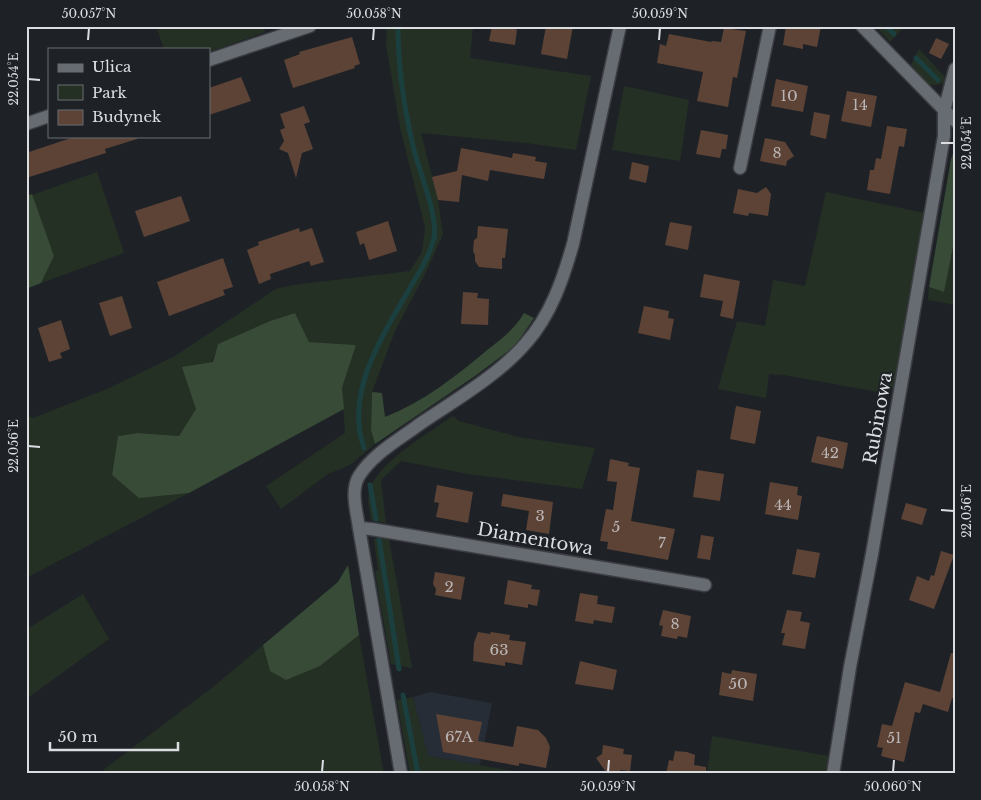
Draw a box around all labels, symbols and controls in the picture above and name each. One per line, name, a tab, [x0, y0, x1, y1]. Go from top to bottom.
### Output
text: 50.057°N	[62, 6, 116, 21]
text: 50.058°N	[346, 6, 402, 21]
text: 50.059°N	[632, 6, 688, 21]
legend	[48, 48, 210, 138]
text: 22.054°E	[6, 52, 21, 105]
text: Ulica	[92, 57, 132, 76]
text: Park	[92, 83, 128, 102]
house number: 10	[780, 86, 798, 105]
house number: 14	[852, 95, 868, 114]
text: Budynek	[92, 107, 162, 126]
text: 22.054°E	[959, 116, 974, 169]
house number: 8	[772, 143, 782, 162]
street label: Rubinowa	[859, 370, 897, 466]
text: 22.056°E	[6, 419, 21, 473]
house number: 42	[821, 443, 839, 462]
text: 22.056°E	[959, 484, 974, 538]
house number: 44	[774, 495, 792, 514]
house number: 3	[535, 506, 545, 525]
house number: 5	[612, 517, 620, 536]
street label: Diamentowa	[475, 518, 595, 560]
house number: 7	[658, 533, 666, 552]
house number: 2	[444, 577, 454, 596]
house number: 8	[670, 614, 680, 633]
house number: 63	[490, 640, 508, 659]
house number: 50	[728, 674, 748, 693]
scale bar	[50, 720, 178, 752]
text: 50 m	[58, 727, 98, 746]
house number: 67A	[445, 727, 474, 746]
house number: 51	[886, 728, 902, 747]
text: 50.058°N	[294, 779, 350, 794]
text: 50.059°N	[580, 779, 636, 794]
text: 50.060°N	[864, 779, 922, 794]

